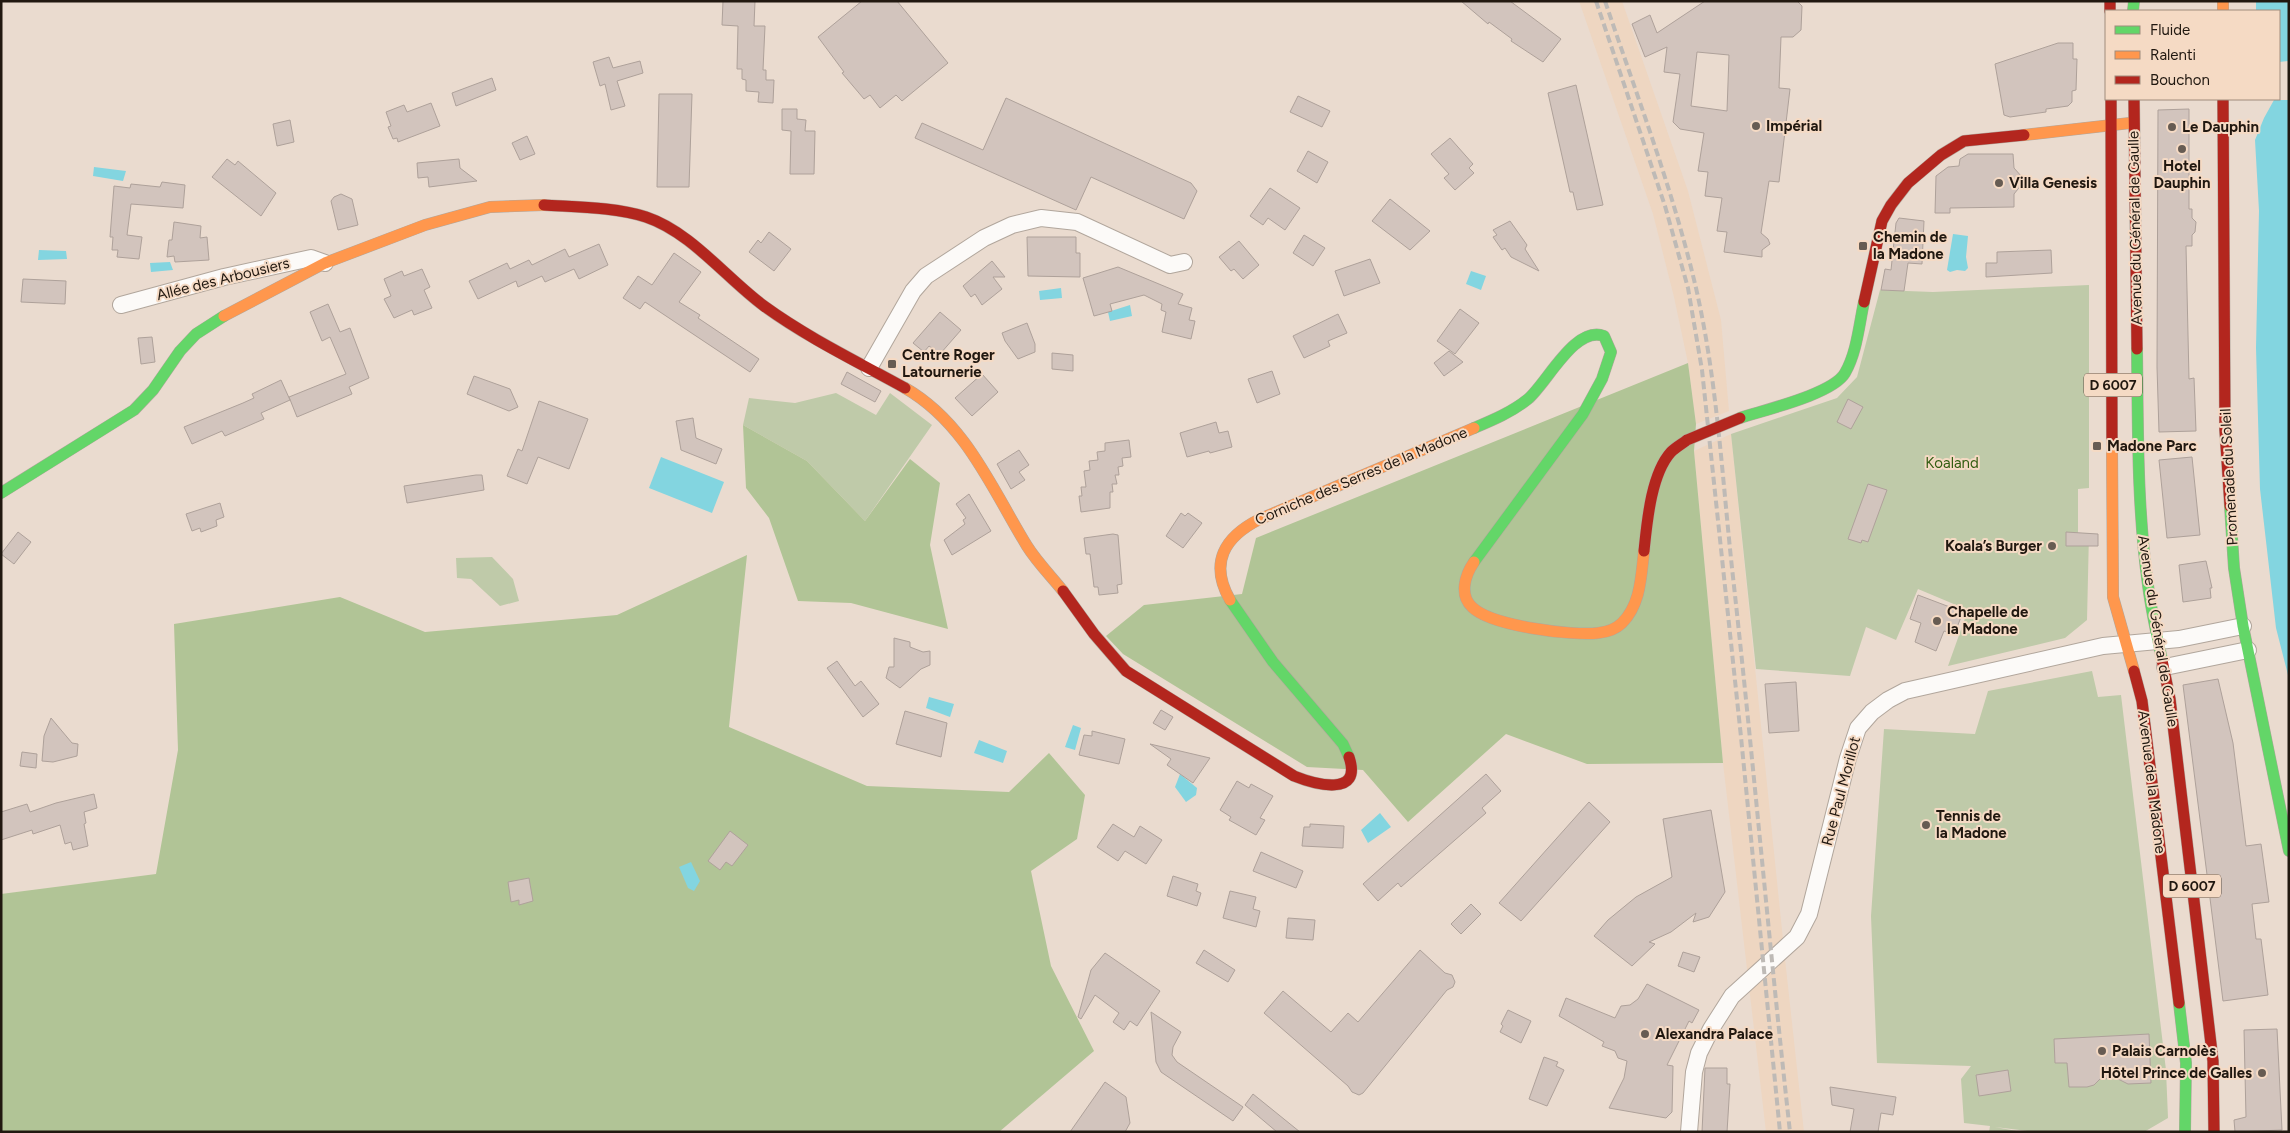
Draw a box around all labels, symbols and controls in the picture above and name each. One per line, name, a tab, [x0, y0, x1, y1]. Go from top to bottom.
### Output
legend	[2105, 10, 2280, 100]
text: Fluide	[2150, 21, 2190, 39]
text: Ralenti	[2150, 46, 2196, 64]
text: Bouchon	[2150, 71, 2210, 89]
place label: Impérial	[1766, 117, 1822, 135]
place label: Le Dauphin	[2182, 118, 2259, 136]
marker: Impérial	[1750, 120, 1762, 132]
marker: Le Dauphin	[2166, 121, 2178, 133]
street label: Avenue du Général de Gaulle	[2124, 131, 2146, 325]
marker: Hotel Dauphin	[2176, 143, 2188, 155]
place label: Hotel Dauphin	[2153, 157, 2211, 192]
place label: Villa Genesis	[2009, 174, 2097, 192]
marker: Villa Genesis	[1993, 177, 2005, 189]
place label: Chemin de la Madone	[1873, 228, 1948, 263]
marker: Chemin de la Madone	[1857, 240, 1869, 252]
street label: Allée des Arbousiers	[155, 254, 291, 304]
place label: Centre Roger Latournerie	[902, 346, 995, 381]
marker: Centre Roger Latournerie	[886, 358, 898, 370]
road number: D 6007	[2084, 374, 2142, 396]
street label: Promenade du Soleil	[2216, 408, 2242, 546]
street label: Corniche des Serres de la Madone	[1252, 423, 1470, 529]
place label: Madone Parc	[2107, 437, 2197, 455]
marker: Madone Parc	[2091, 440, 2103, 452]
park label: Koaland	[1925, 454, 1979, 472]
street label: Avenue du Général de Gaulle	[2134, 534, 2182, 728]
place label: Koala’s Burger	[1945, 537, 2042, 555]
marker: Koala’s Burger	[2046, 540, 2058, 552]
place label: Chapelle de la Madone	[1947, 603, 2029, 638]
marker: Chapelle de la Madone	[1931, 615, 1943, 627]
street label: Avenue de la Madone	[2134, 709, 2170, 855]
street label: Rue Paul Morillot	[1818, 734, 1864, 847]
place label: Tennis de la Madone	[1936, 807, 2007, 842]
marker: Tennis de la Madone	[1920, 819, 1932, 831]
road number: D 6007	[2163, 874, 2221, 898]
place label: Alexandra Palace	[1655, 1025, 1774, 1043]
marker: Alexandra Palace	[1639, 1028, 1651, 1040]
place label: Palais Carnolès	[2112, 1042, 2216, 1060]
marker: Palais Carnolès	[2096, 1045, 2108, 1057]
place label: Hôtel Prince de Galles	[2101, 1064, 2252, 1082]
marker: Hôtel Prince de Galles	[2256, 1067, 2268, 1079]

